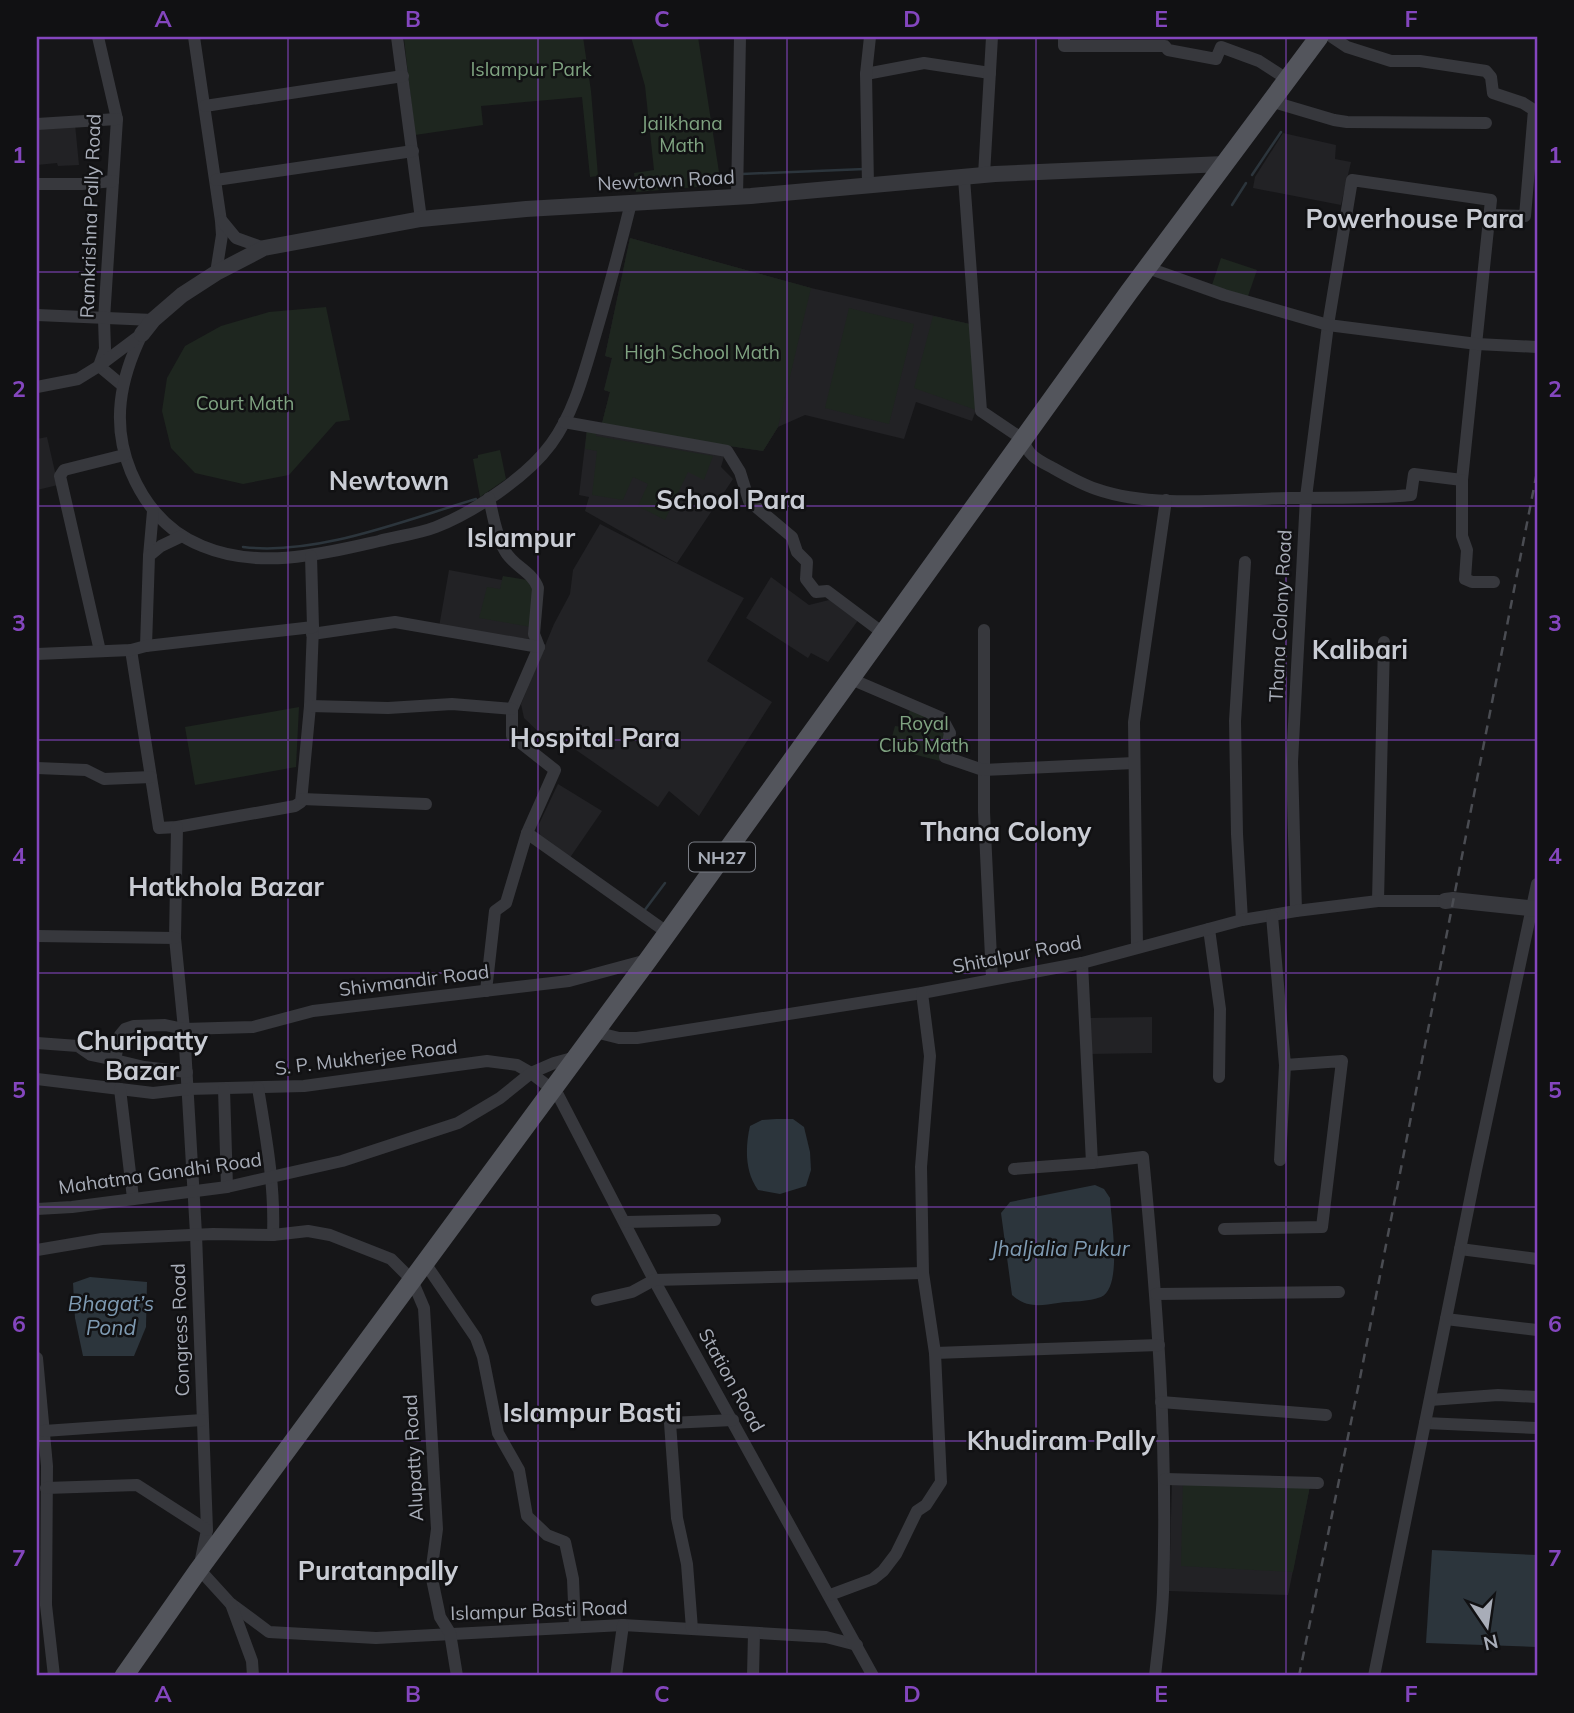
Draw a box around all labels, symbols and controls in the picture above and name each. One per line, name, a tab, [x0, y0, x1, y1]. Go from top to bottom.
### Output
text: A	[154, 4, 172, 33]
text: B	[405, 4, 421, 33]
text: C	[654, 4, 670, 33]
text: D	[903, 4, 921, 33]
text: E	[1154, 4, 1168, 33]
text: F	[1404, 4, 1418, 33]
park label: Islampur Park	[470, 57, 592, 81]
park label: Jailkhana Math	[641, 111, 723, 157]
street label: Ramkrishna Pally Road	[74, 113, 106, 319]
text: 1	[12, 140, 26, 169]
text: 1	[1548, 140, 1562, 169]
street label: Newtown Road	[597, 164, 735, 196]
district label: Powerhouse Para	[1306, 202, 1524, 235]
park label: High School Math	[624, 340, 780, 364]
text: 2	[12, 374, 26, 403]
text: 2	[1548, 374, 1562, 403]
park label: Court Math	[196, 391, 294, 415]
district label: Newtown	[329, 464, 449, 497]
district label: School Para	[656, 483, 806, 516]
district label: Islampur	[467, 521, 576, 554]
street label: Thana Colony Road	[1263, 529, 1297, 703]
text: 3	[12, 608, 26, 637]
text: 3	[1548, 608, 1562, 637]
district label: Kalibari	[1312, 633, 1408, 666]
park label: Royal Club Math	[879, 711, 969, 757]
district label: Hospital Para	[510, 721, 680, 754]
district label: Thana Colony	[921, 815, 1092, 848]
text: 4	[12, 841, 26, 870]
text: 4	[1548, 841, 1562, 870]
road number: NH27	[689, 842, 755, 872]
district label: Hatkhola Bazar	[128, 870, 325, 903]
street label: Shitalpur Road	[950, 930, 1084, 978]
street label: Shivmandir Road	[338, 959, 490, 1001]
district label: Churipatty Bazar	[76, 1024, 209, 1087]
street label: S. P. Mukherjee Road	[273, 1034, 459, 1080]
text: 5	[12, 1075, 26, 1104]
text: 5	[1548, 1075, 1562, 1104]
street label: Mahatma Gandhi Road	[57, 1147, 263, 1199]
water label: Jhaljalia Pukur	[989, 1235, 1131, 1261]
street label: Congress Road	[166, 1263, 194, 1397]
water label: Bhagat’s Pond	[68, 1290, 154, 1340]
text: 6	[12, 1309, 26, 1338]
text: 6	[1548, 1309, 1562, 1338]
street label: Station Road	[694, 1324, 770, 1436]
street label: Alupatty Road	[398, 1394, 428, 1522]
district label: Islampur Basti	[502, 1396, 682, 1429]
district label: Khudiram Pally	[967, 1424, 1156, 1457]
text: 7	[12, 1543, 26, 1572]
text: 7	[1548, 1543, 1562, 1572]
district label: Puratanpally	[298, 1554, 459, 1587]
north arrow	[1452, 1590, 1522, 1660]
street label: Islampur Basti Road	[450, 1595, 628, 1625]
text: N	[1481, 1629, 1501, 1656]
text: A	[154, 1679, 172, 1708]
text: B	[405, 1679, 421, 1708]
text: C	[654, 1679, 670, 1708]
text: D	[903, 1679, 921, 1708]
text: E	[1154, 1679, 1168, 1708]
text: F	[1404, 1679, 1418, 1708]

